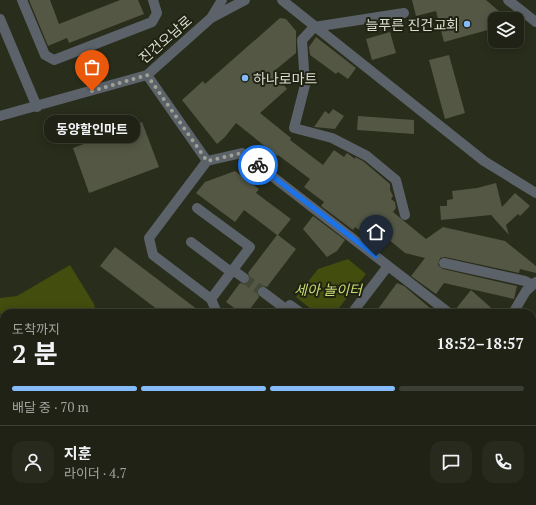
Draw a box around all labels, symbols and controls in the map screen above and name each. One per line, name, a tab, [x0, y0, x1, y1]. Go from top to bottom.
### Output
street label: 진건오남로	[134, 11, 196, 67]
map controls	[488, 12, 524, 48]
button: layers	[488, 12, 524, 48]
place label: 늘푸른 진건교회	[365, 15, 459, 34]
marker: 늘푸른 진건교회	[462, 19, 472, 29]
pin	[75, 50, 109, 91]
icon: bag	[81, 56, 103, 78]
place label: 하나로마트	[253, 69, 318, 88]
marker: 하나로마트	[240, 73, 250, 83]
callout: 동양할인마트	[44, 115, 140, 143]
text: 동양할인마트	[56, 120, 128, 138]
courier	[238, 145, 278, 185]
icon: bike	[247, 154, 269, 176]
pin	[359, 215, 393, 256]
icon: home	[365, 221, 387, 243]
park label: 세아 놀이터	[294, 280, 364, 299]
text: 도착까지	[12, 320, 60, 338]
text: 18:52–18:57	[437, 333, 524, 353]
text: 2 분	[12, 336, 58, 370]
text: 배달 중 · 70 m	[12, 398, 89, 416]
button: person	[12, 441, 54, 483]
button: chat	[430, 441, 472, 483]
button: phone	[482, 441, 524, 483]
text: 지훈	[64, 443, 92, 463]
text: 라이더 · 4.7	[64, 464, 127, 482]

